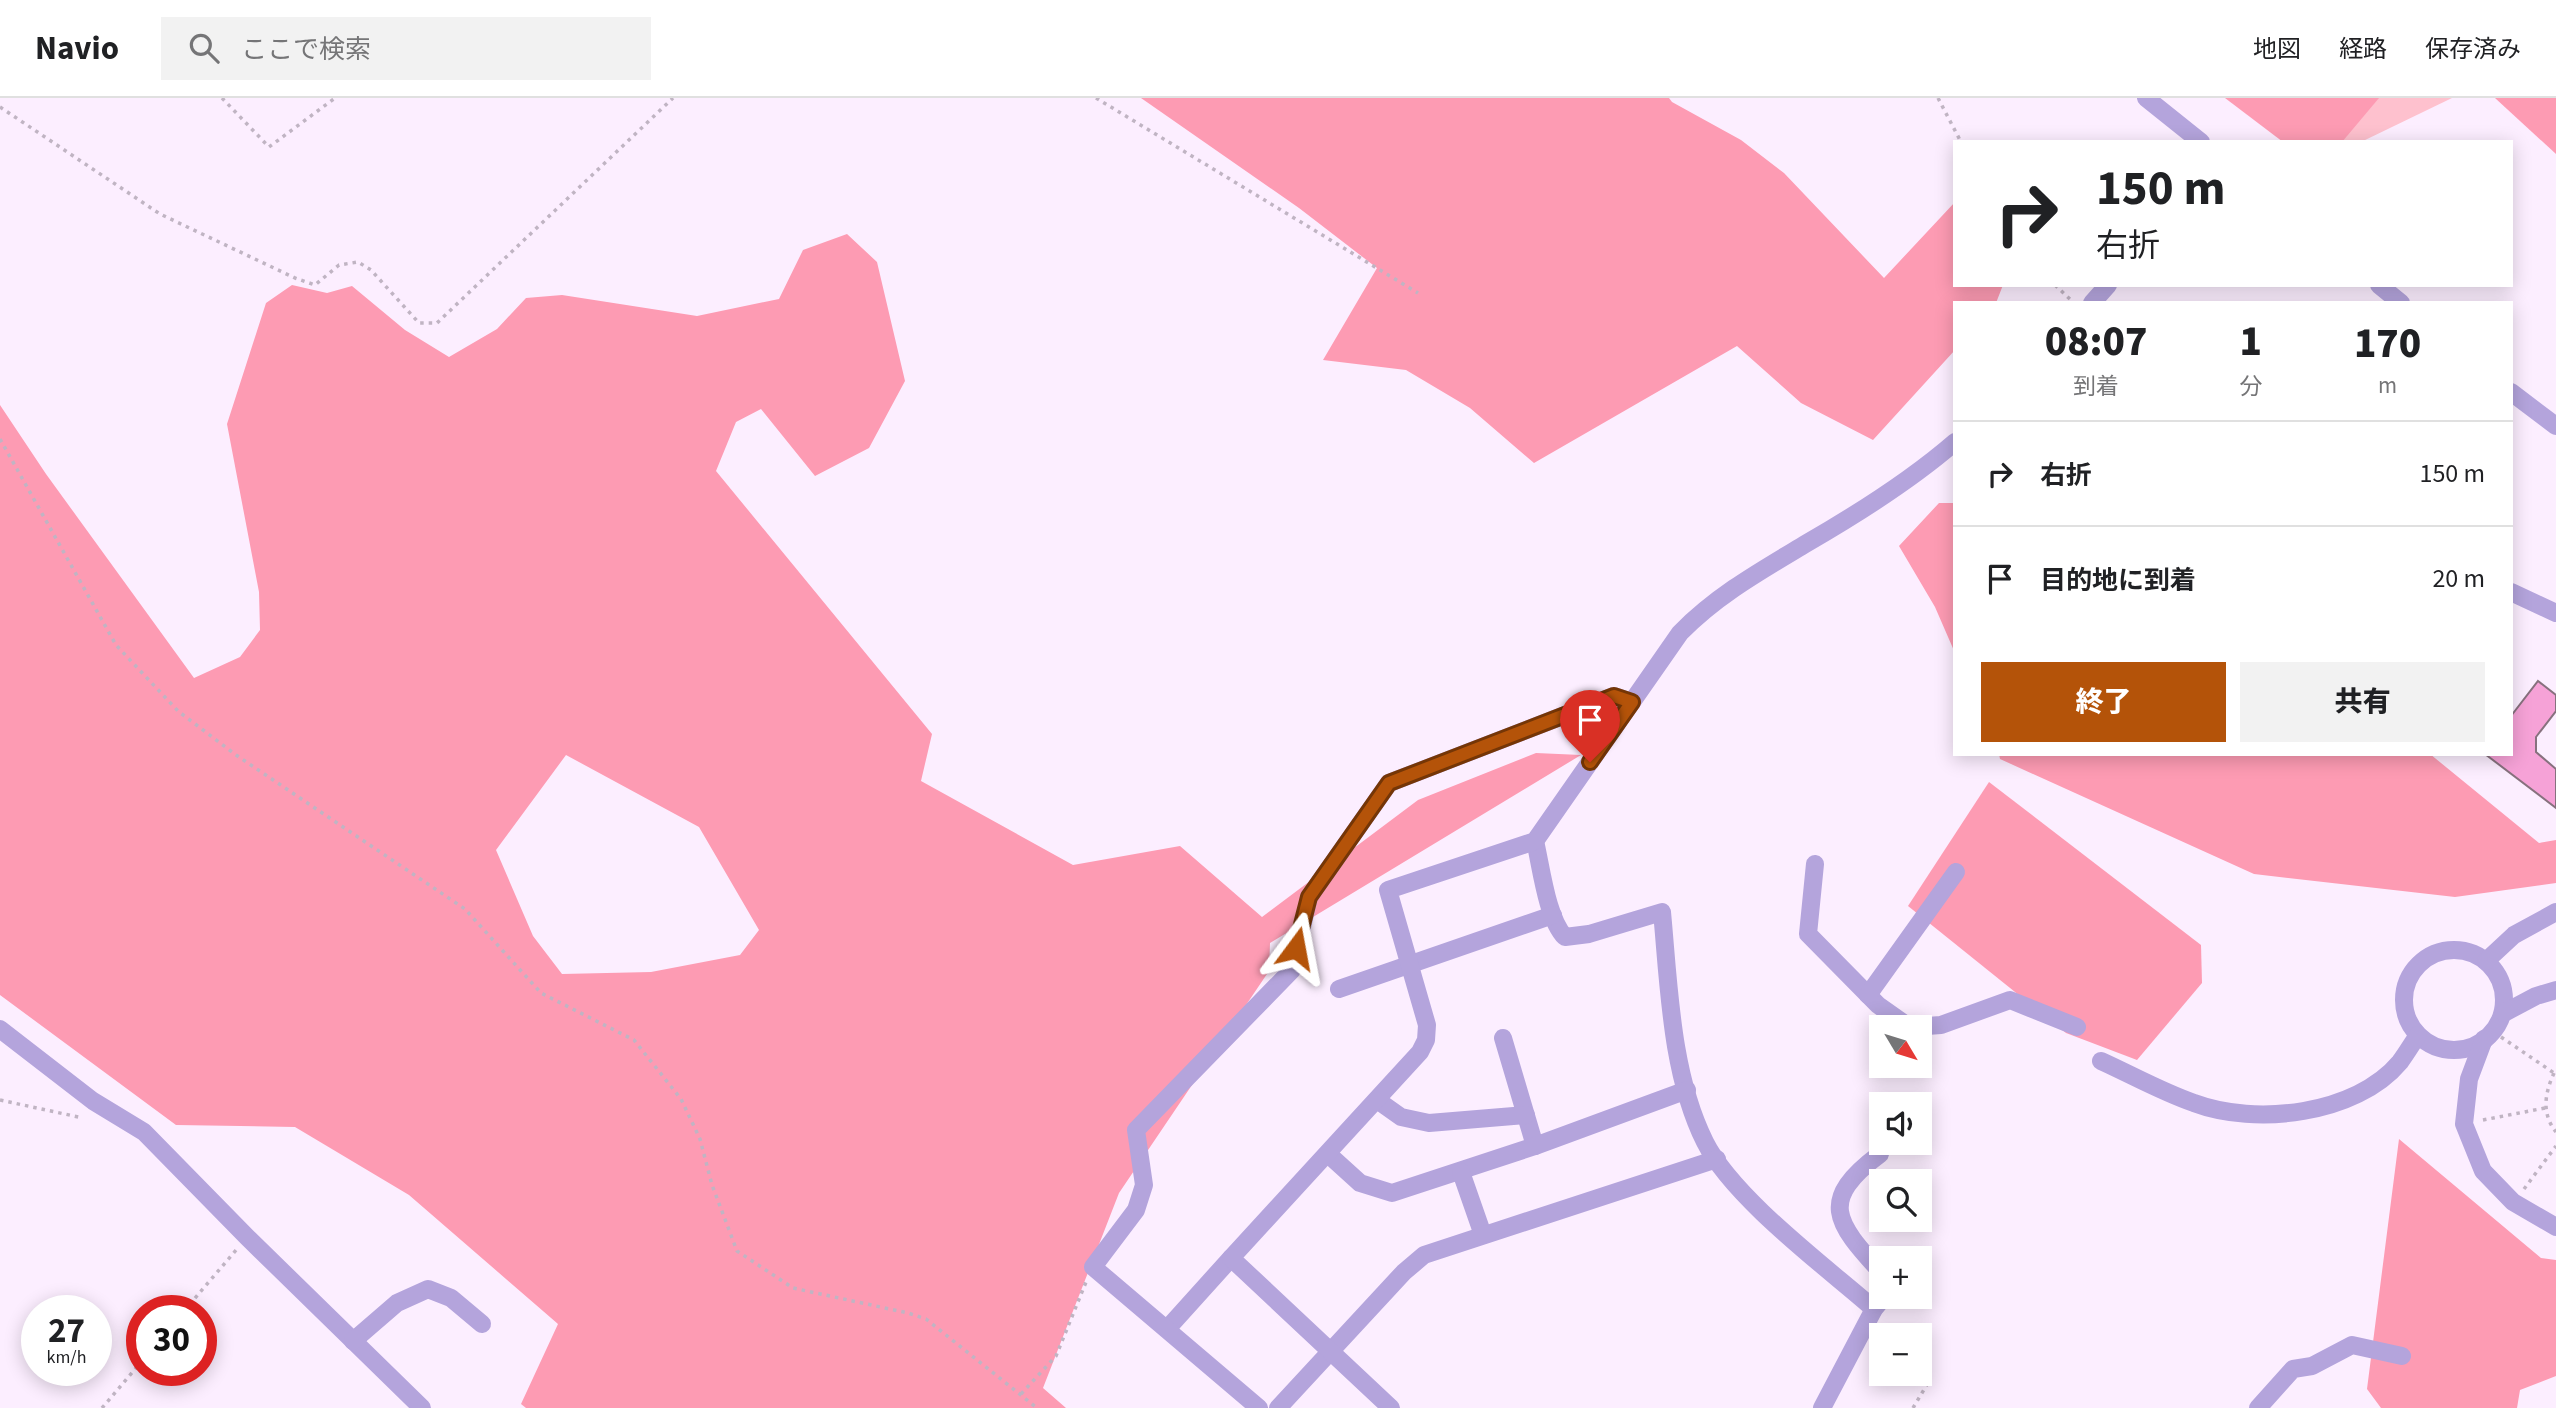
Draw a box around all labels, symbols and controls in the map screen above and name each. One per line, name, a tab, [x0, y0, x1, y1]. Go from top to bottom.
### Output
search box	[161, 17, 651, 80]
text: Navio	[35, 25, 119, 72]
icon: search	[185, 29, 223, 67]
text: ここで検索	[241, 31, 371, 68]
text: 地図	[2253, 32, 2301, 67]
text: 経路	[2339, 32, 2387, 67]
text: 保存済み	[2425, 32, 2521, 67]
text: 150 m	[2096, 154, 2225, 224]
icon: right	[1981, 168, 2072, 259]
text: 右折	[2096, 223, 2160, 269]
text: 08:07	[2045, 312, 2147, 372]
text: 1	[2239, 312, 2262, 372]
text: 170	[2354, 314, 2421, 374]
text: m	[2378, 369, 2397, 402]
text: 到着	[2073, 370, 2119, 403]
text: 分	[2239, 370, 2262, 403]
icon: right	[1981, 455, 2019, 493]
text: 150 m	[2419, 455, 2485, 492]
text: 右折	[2040, 457, 2092, 494]
icon: arrive	[1981, 560, 2019, 598]
text: 20 m	[2432, 560, 2485, 597]
text: 目的地に到着	[2040, 562, 2196, 599]
button: 終了	[1981, 662, 2226, 742]
button: 共有	[2240, 662, 2485, 742]
pin	[1560, 690, 1620, 762]
icon: arrive	[1571, 701, 1609, 739]
position arrow	[1259, 911, 1333, 985]
north arrow	[1869, 1015, 1932, 1078]
map controls	[1869, 1015, 1932, 1386]
button: sound	[1869, 1092, 1932, 1155]
button: search	[1869, 1169, 1932, 1232]
button: +	[1869, 1246, 1932, 1309]
speed limit sign: 30	[126, 1295, 217, 1386]
text: 27	[48, 1306, 85, 1356]
button: −	[1869, 1323, 1932, 1386]
text: km/h	[47, 1345, 86, 1370]

